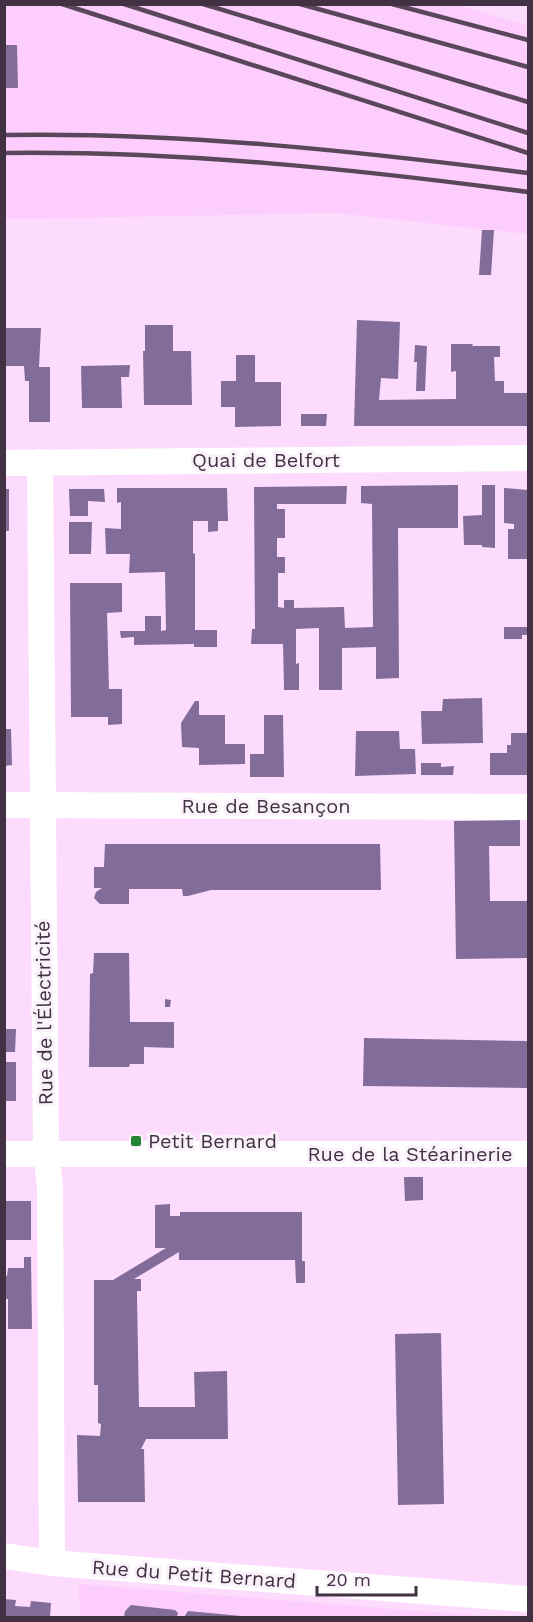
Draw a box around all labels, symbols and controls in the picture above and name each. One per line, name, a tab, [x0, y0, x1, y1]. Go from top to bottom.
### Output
street label: Quai de Belfort	[192, 448, 341, 472]
street label: Rue de Besançon	[181, 794, 351, 818]
street label: Rue de l'Électricité	[30, 920, 58, 1106]
place label: Petit Bernard	[148, 1129, 277, 1153]
marker: Petit Bernard	[129, 1134, 143, 1148]
street label: Rue de la Stéarinerie	[308, 1142, 512, 1166]
street label: Rue du Petit Bernard	[91, 1555, 297, 1593]
scale bar	[317, 1559, 416, 1597]
text: 20 m	[326, 1569, 371, 1590]

